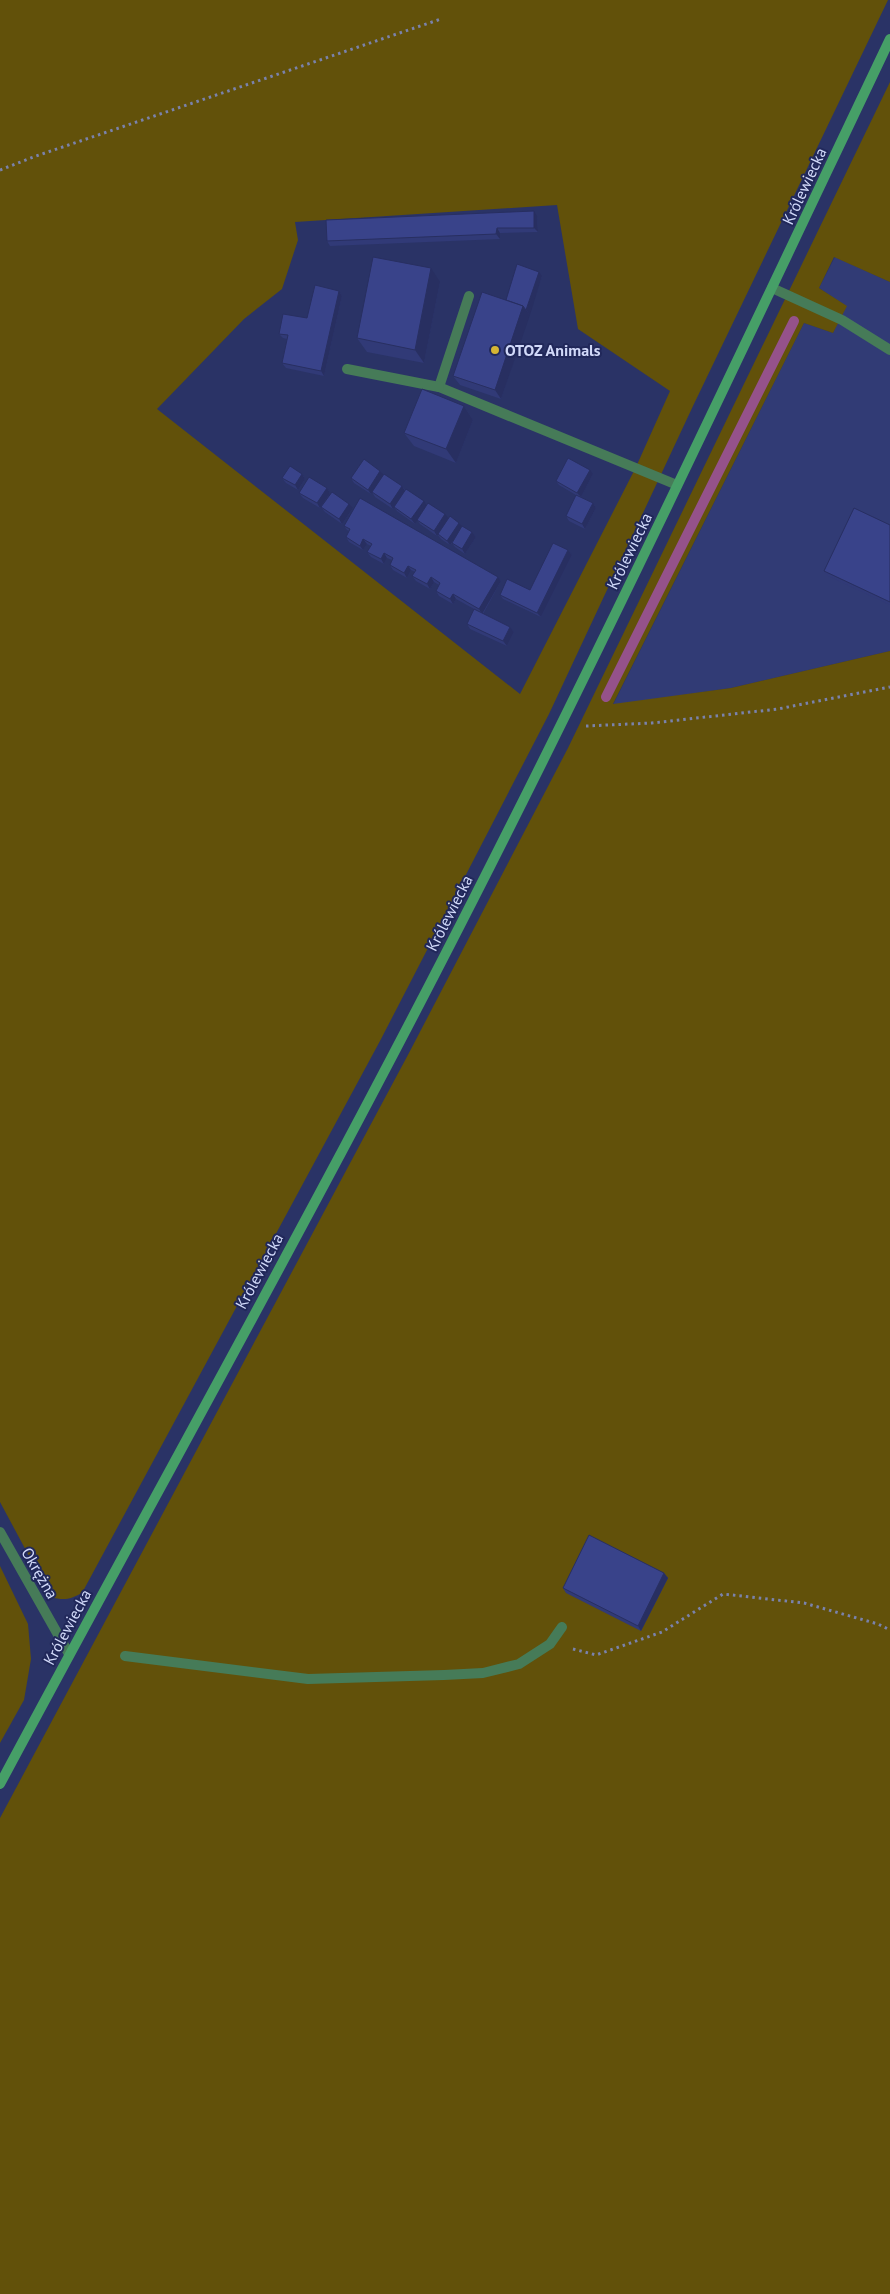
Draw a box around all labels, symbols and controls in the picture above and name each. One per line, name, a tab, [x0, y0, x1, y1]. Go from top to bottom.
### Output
street label: Królewiecka	[777, 144, 831, 228]
place label: OTOZ Animals	[505, 340, 601, 360]
marker: OTOZ Animals	[489, 344, 501, 356]
street label: Królewiecka	[602, 509, 656, 593]
street label: Królewiecka	[421, 872, 477, 954]
street label: Królewiecka	[231, 1230, 287, 1312]
street label: Okrężna	[17, 1544, 63, 1602]
street label: Królewiecka	[39, 1586, 95, 1668]

